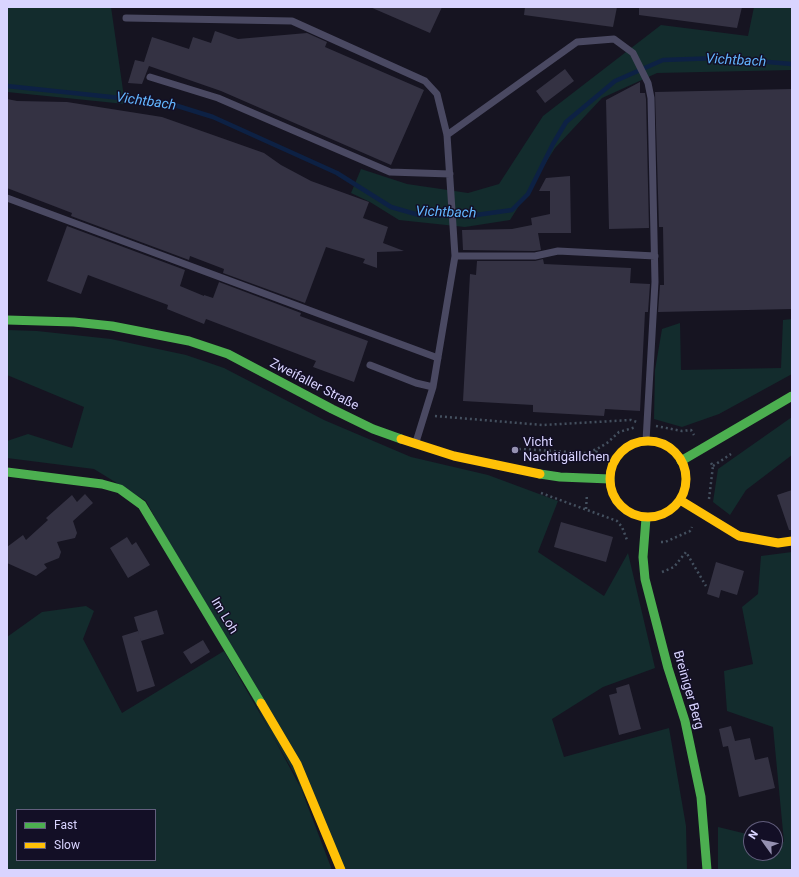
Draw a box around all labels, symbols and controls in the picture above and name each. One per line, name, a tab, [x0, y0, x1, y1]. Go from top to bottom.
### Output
water label: Vichtbach	[705, 51, 767, 71]
water label: Vichtbach	[115, 89, 177, 115]
water label: Vichtbach	[415, 204, 477, 222]
street label: Zweifaller Straße	[267, 356, 361, 414]
place label: Vicht Nachtigällchen	[523, 435, 609, 466]
marker: Vicht Nachtigällchen	[510, 445, 520, 455]
street label: Im Loh	[207, 595, 241, 637]
street label: Breiniger Berg	[669, 649, 707, 731]
legend	[16, 809, 156, 861]
text: Fast	[54, 818, 77, 832]
north arrow	[743, 821, 783, 861]
text: N	[746, 828, 761, 842]
text: Slow	[54, 838, 80, 852]

